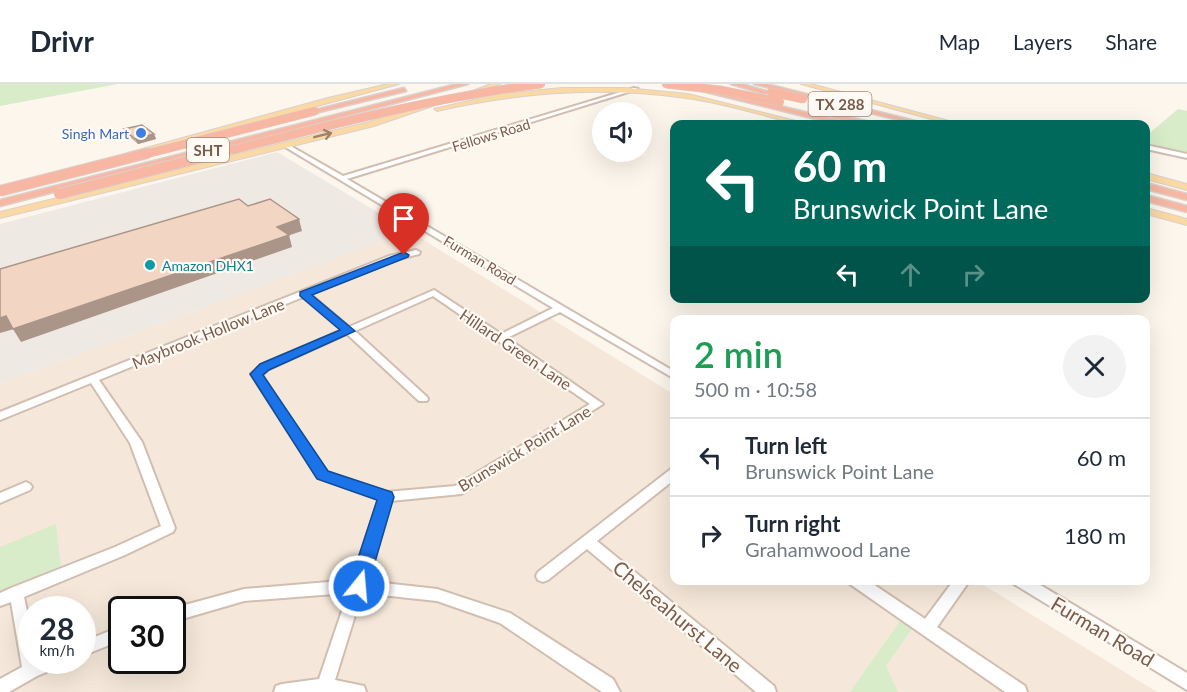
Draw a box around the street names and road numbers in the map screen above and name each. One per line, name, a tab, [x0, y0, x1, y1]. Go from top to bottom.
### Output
road number: TX 288	[808, 92, 872, 116]
street label: Fellows Road	[450, 115, 532, 155]
road number: SHT	[187, 138, 229, 162]
street label: Furman Road	[441, 232, 519, 288]
street label: Maybrook Hollow Lane	[129, 294, 287, 372]
street label: Hillard Green Lane	[457, 305, 575, 393]
street label: Brunswick Point Lane	[454, 401, 594, 495]
street label: Chelseahurst Lane	[608, 555, 748, 677]
street label: Furman Road	[1047, 591, 1159, 671]

